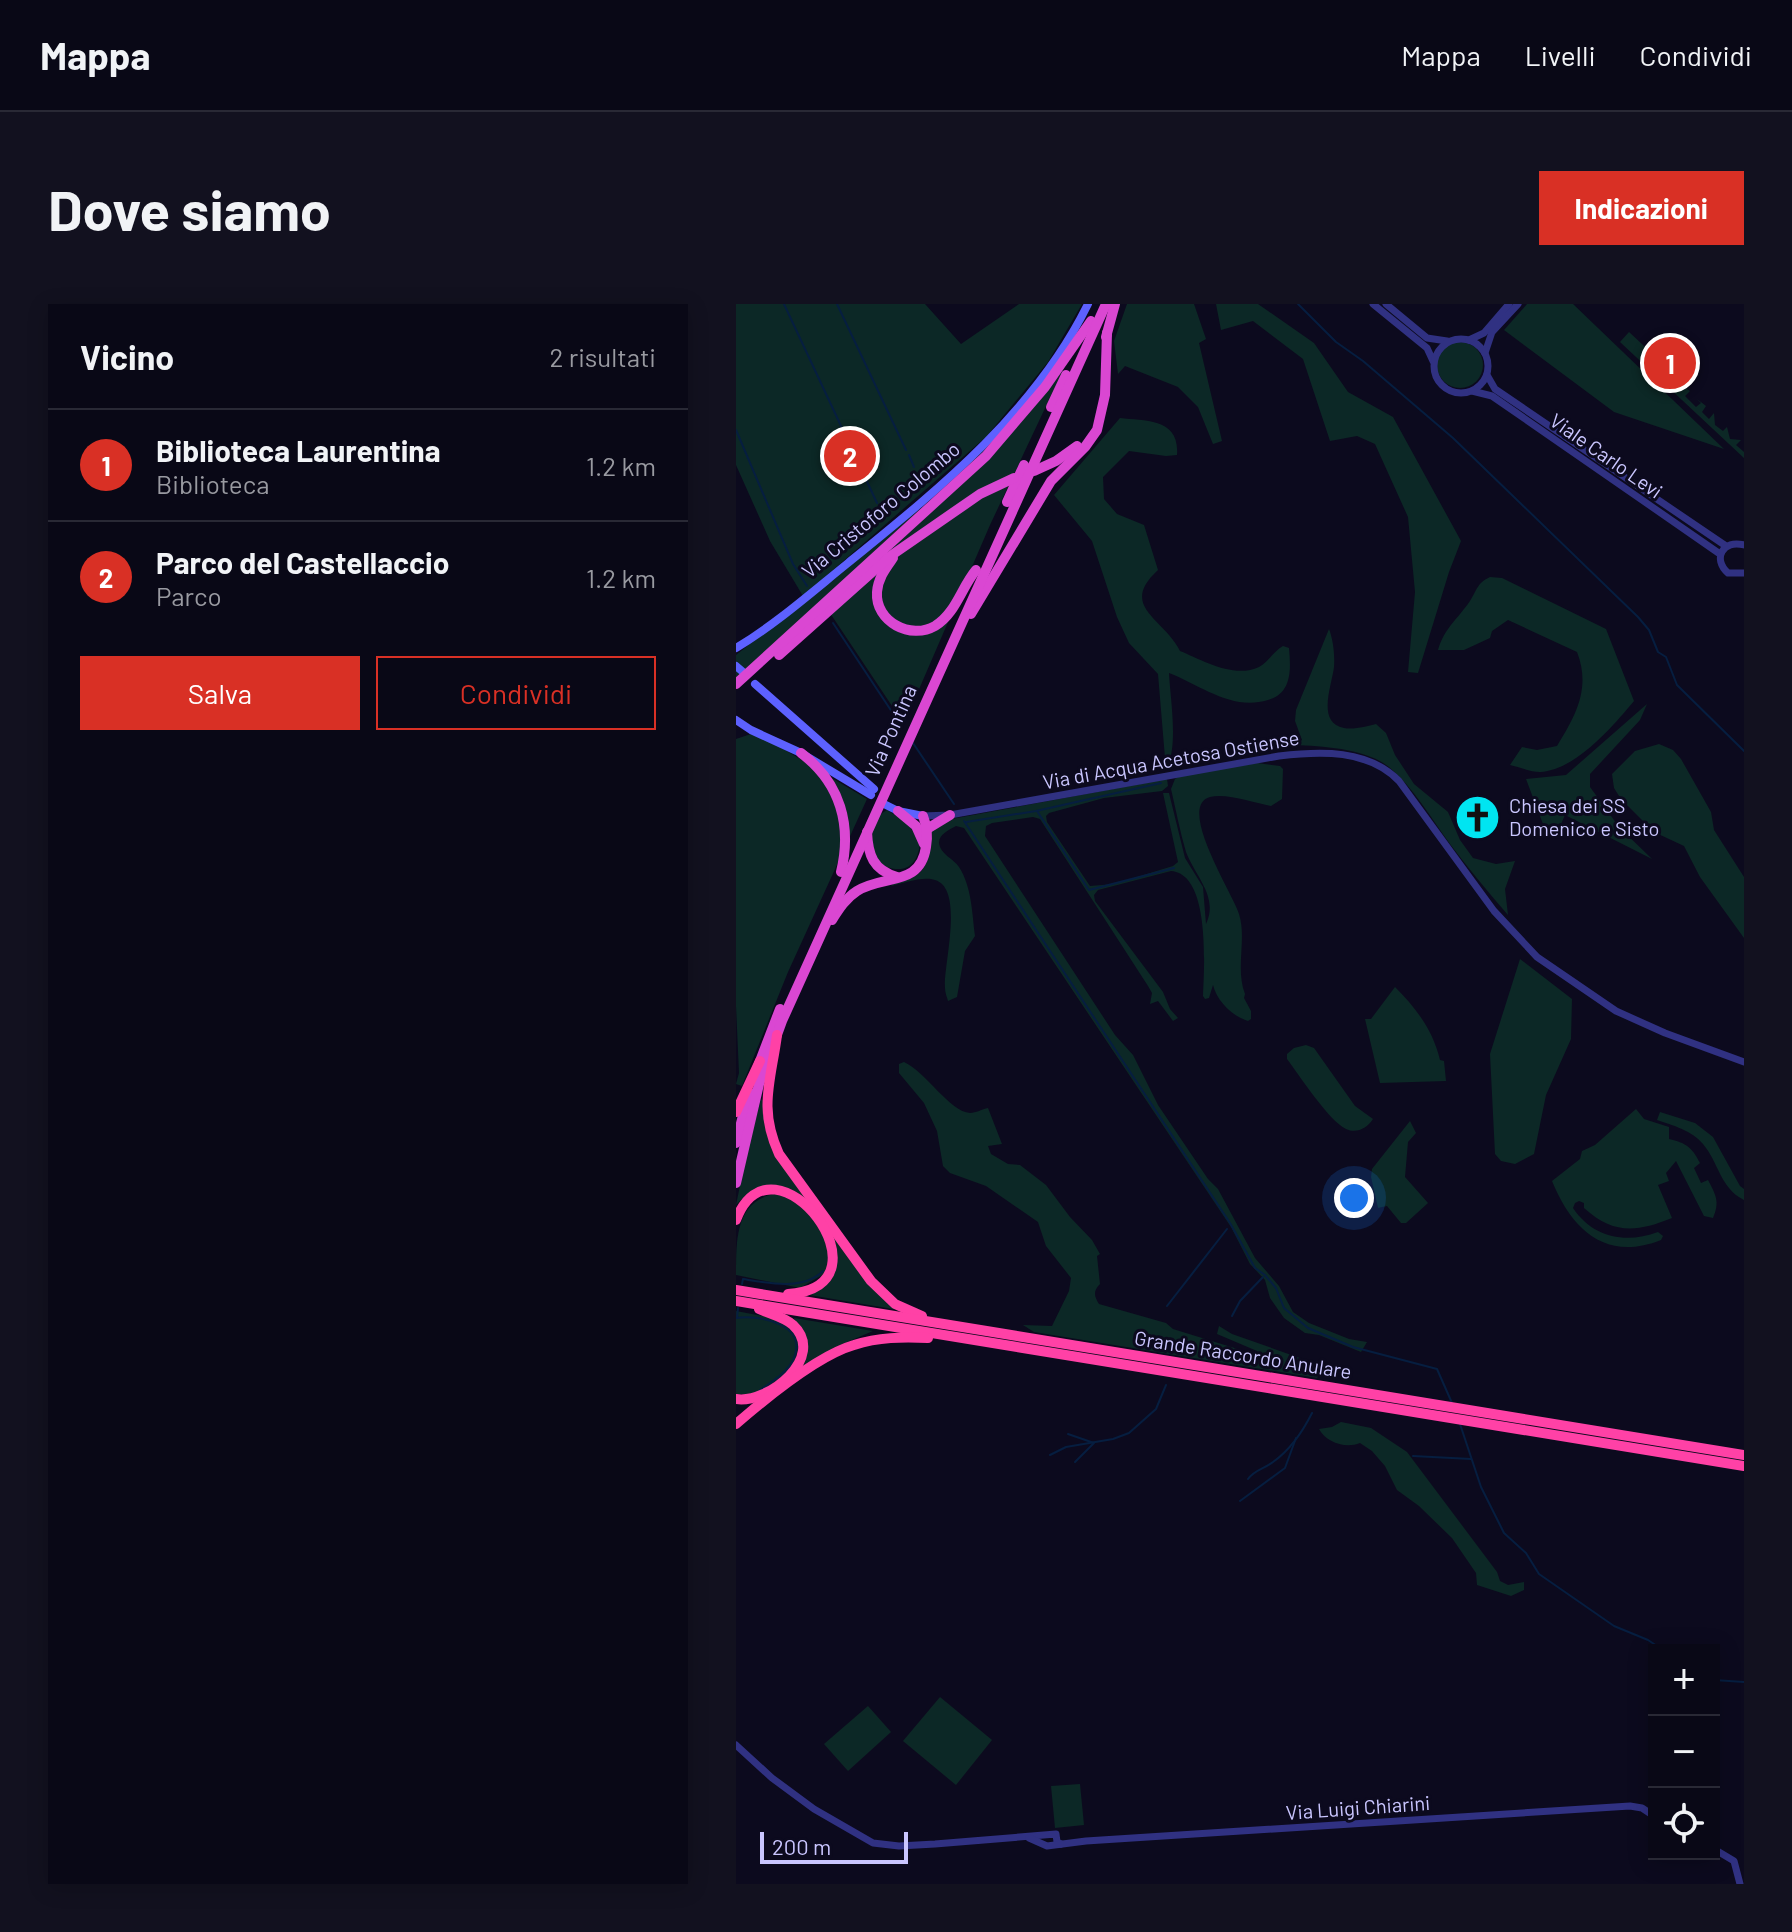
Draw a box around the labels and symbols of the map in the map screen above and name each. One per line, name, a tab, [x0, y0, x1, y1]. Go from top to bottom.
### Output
pin: 1	[1644, 333, 1696, 393]
street label: Viale Carlo Levi	[1546, 408, 1667, 503]
pin: 2	[824, 426, 876, 486]
street label: Via Cristoforo Colombo	[796, 436, 964, 582]
street label: Via Pontina	[859, 681, 921, 780]
street label: Via di Acqua Acetosa Ostiense	[1041, 725, 1301, 793]
church icon: Chiesa dei SS Domenico e Sisto	[1454, 793, 1502, 841]
place label: Chiesa dei SS Domenico e Sisto	[1509, 793, 1659, 840]
your location	[1334, 1178, 1374, 1218]
street label: Grande Raccordo Anulare	[1133, 1325, 1353, 1383]
street label: Via Luigi Chiarini	[1285, 1790, 1431, 1824]
scale bar	[760, 1828, 908, 1864]

